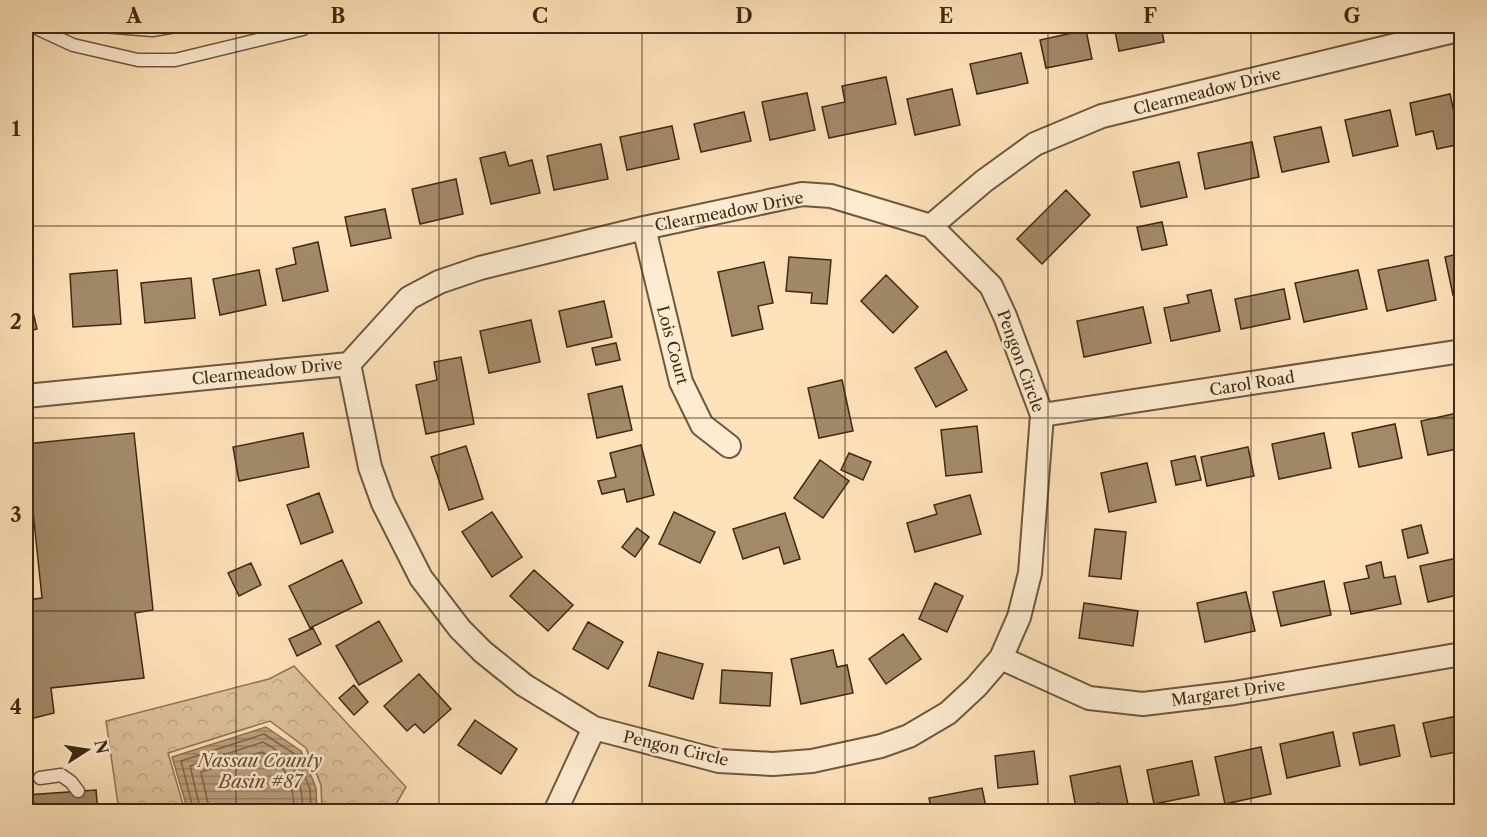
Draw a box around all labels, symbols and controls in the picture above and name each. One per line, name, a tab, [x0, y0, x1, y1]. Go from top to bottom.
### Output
text: A	[125, 4, 142, 28]
text: B	[331, 4, 346, 28]
text: C	[532, 4, 548, 28]
text: D	[735, 4, 753, 28]
text: E	[939, 4, 953, 28]
text: F	[1143, 4, 1157, 28]
text: G	[1344, 4, 1361, 28]
street label: Clearmeadow Drive	[1131, 63, 1283, 119]
text: 1	[12, 117, 21, 141]
street label: Clearmeadow Drive	[653, 187, 805, 235]
street label: Lois Court	[653, 303, 693, 387]
street label: Pengon Circle	[993, 307, 1049, 415]
text: 2	[10, 310, 22, 334]
street label: Clearmeadow Drive	[191, 353, 343, 389]
street label: Carol Road	[1208, 366, 1296, 400]
text: 3	[10, 503, 22, 527]
street label: Margaret Drive	[1170, 674, 1286, 710]
text: 4	[10, 695, 22, 719]
north arrow	[57, 720, 117, 780]
street label: Pengon Circle	[621, 726, 731, 770]
text: N	[90, 738, 113, 756]
water label: Nassau County Basin #87	[196, 750, 322, 793]

